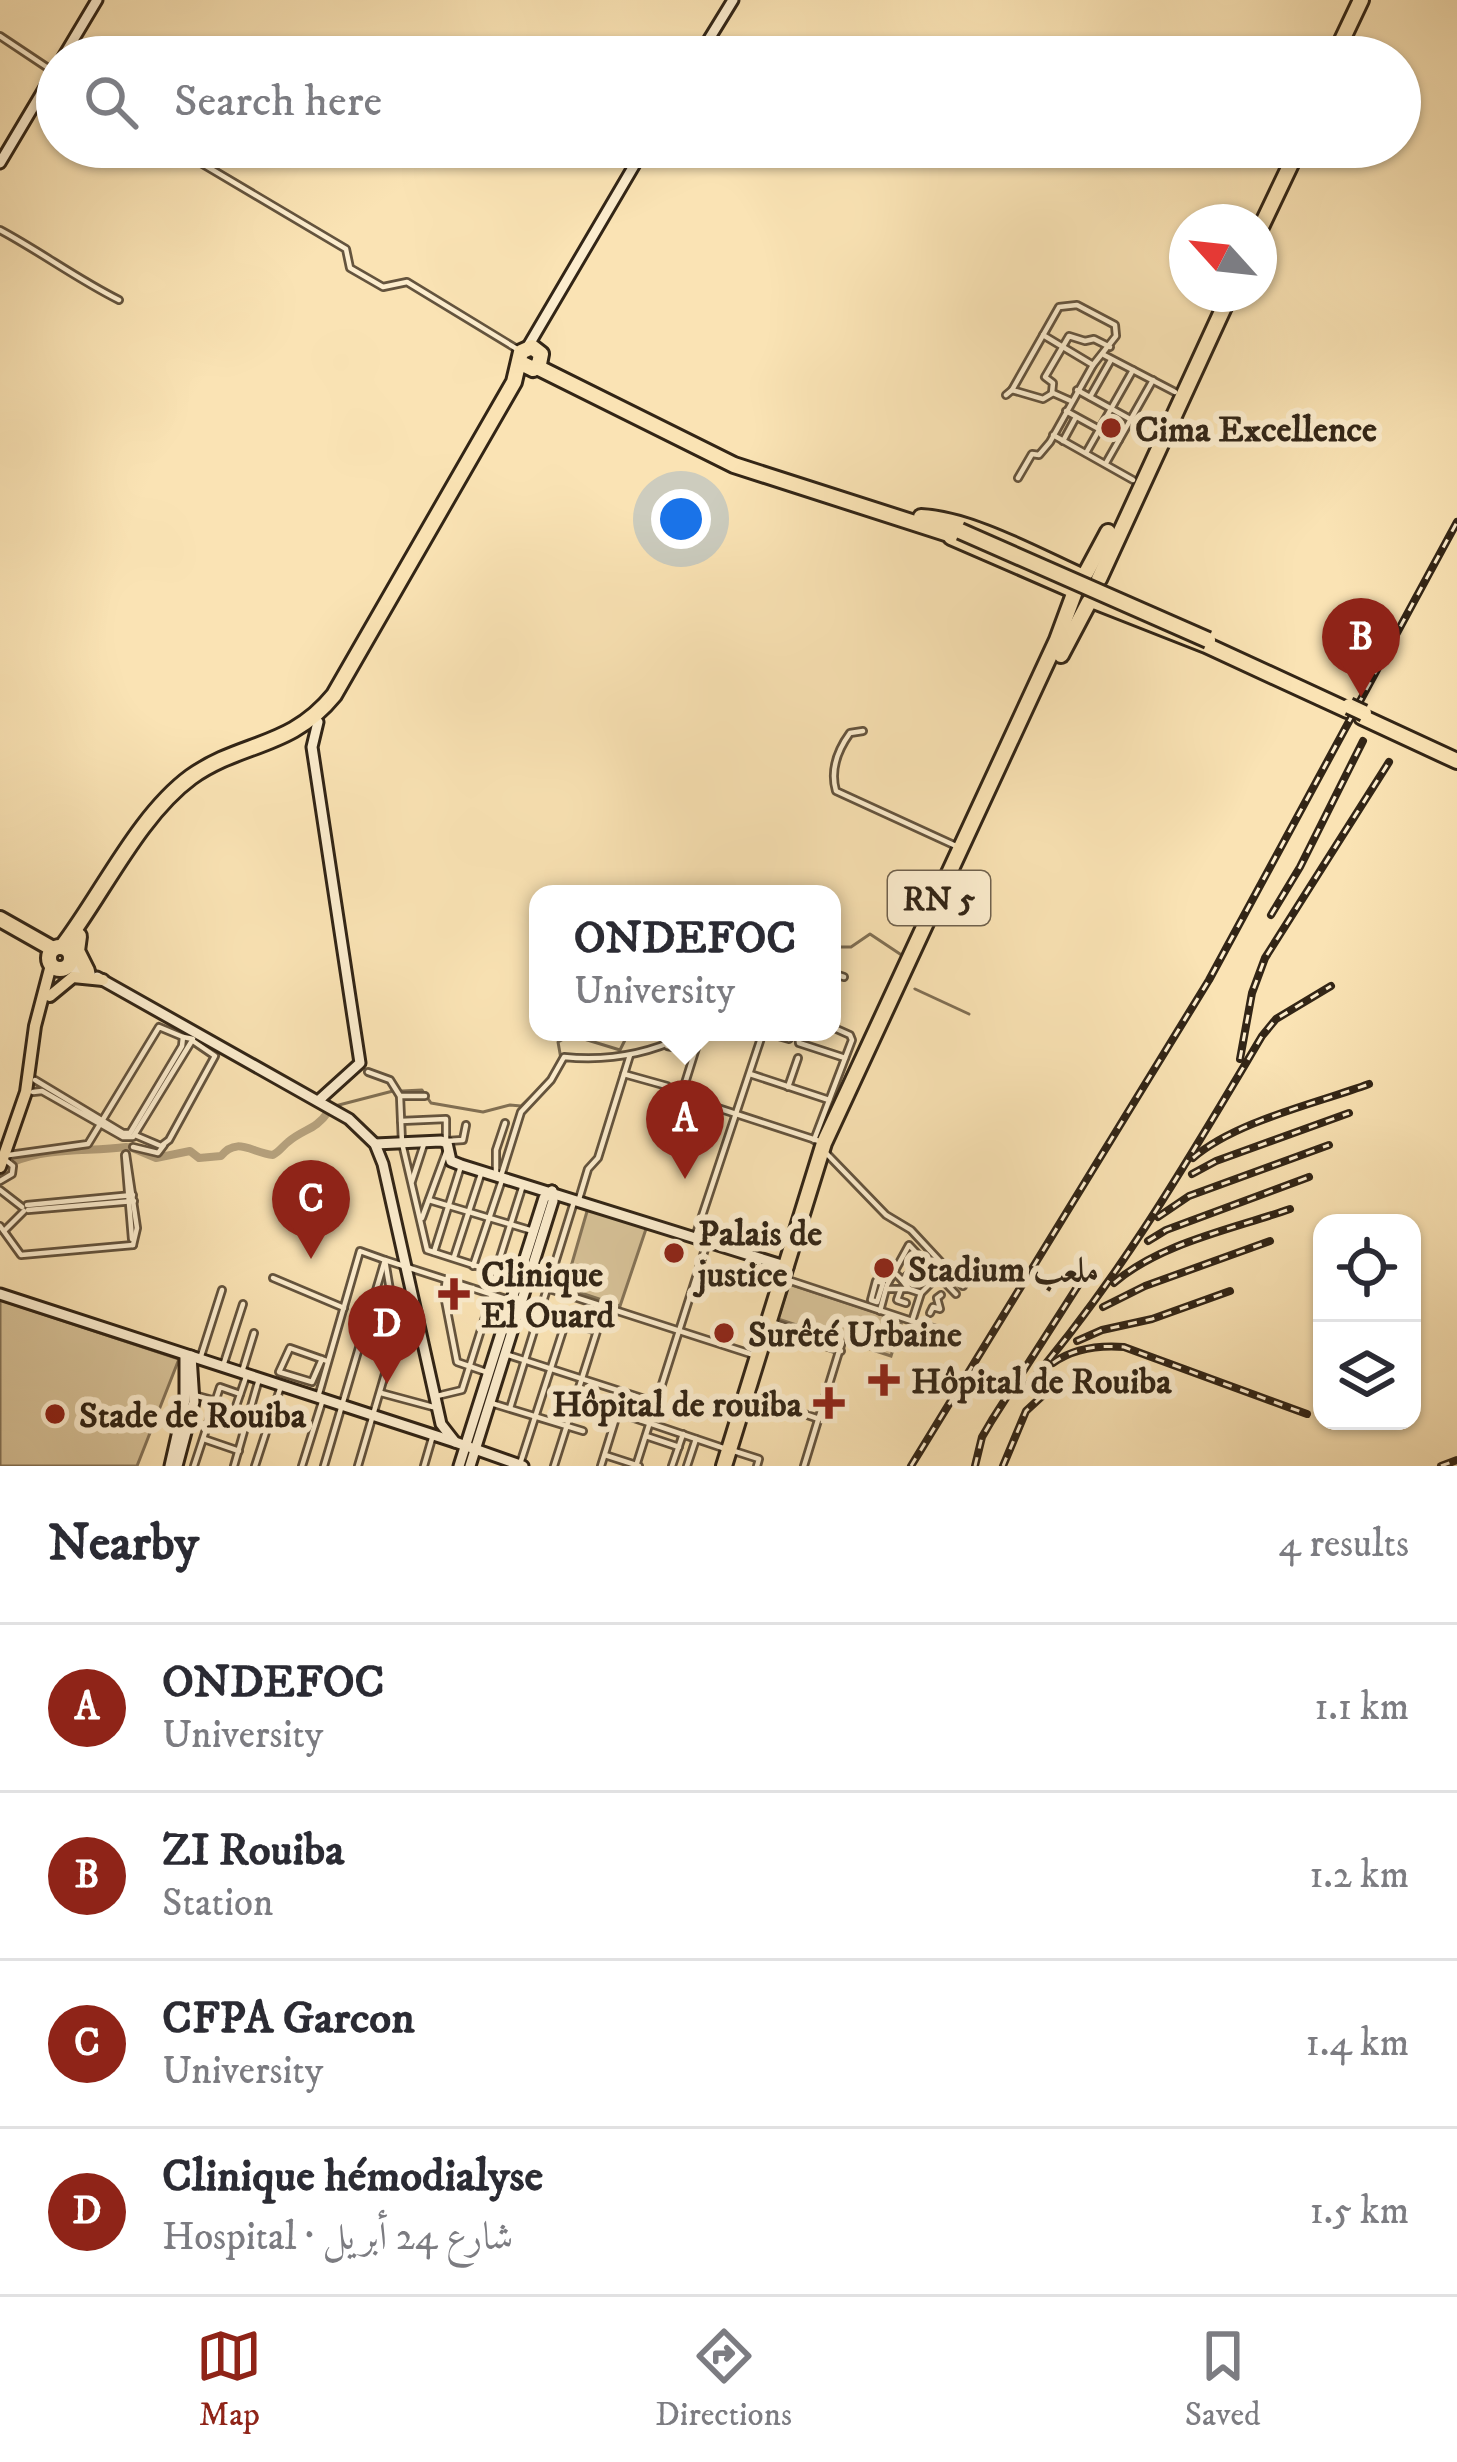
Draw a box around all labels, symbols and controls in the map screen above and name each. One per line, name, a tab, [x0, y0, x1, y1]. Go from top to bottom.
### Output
search box	[36, 36, 1421, 168]
icon: search	[78, 69, 144, 135]
text: Search here	[174, 74, 382, 130]
north arrow	[1169, 204, 1277, 312]
place label: Cima Excellence	[1135, 408, 1377, 453]
marker: Cima Excellence	[1098, 415, 1124, 441]
your location	[651, 489, 711, 549]
pin: B	[1322, 598, 1400, 697]
road number: RN 5	[888, 871, 990, 925]
popup	[529, 885, 841, 1041]
text: ONDEFOC	[574, 911, 796, 967]
text: University	[574, 967, 735, 1016]
pin: A	[646, 1080, 724, 1179]
pin: C	[272, 1160, 350, 1259]
place label: Palais de justice	[692, 1212, 822, 1298]
map controls	[1313, 1214, 1421, 1430]
button: locate	[1313, 1214, 1421, 1322]
marker: Palais de justice	[661, 1240, 687, 1266]
place label: Stadium ملعب	[908, 1248, 1099, 1293]
place label: Clinique El Ouard	[481, 1253, 615, 1339]
marker: Stadium ملعب	[871, 1255, 897, 1281]
marker: Clinique El Ouard	[438, 1278, 470, 1310]
pin: D	[348, 1285, 426, 1384]
place label: Surêté Urbaine	[748, 1313, 962, 1358]
marker: Surêté Urbaine	[711, 1320, 737, 1346]
button: layers	[1313, 1322, 1421, 1430]
place label: Hôpital de Rouiba	[911, 1360, 1172, 1405]
marker: Hôpital de Rouiba	[868, 1364, 900, 1396]
place label: Hôpital de rouiba	[552, 1383, 803, 1428]
marker: Hôpital de rouiba	[813, 1387, 845, 1419]
place label: Stade de Rouiba	[79, 1394, 307, 1439]
marker: Stade de Rouiba	[42, 1401, 68, 1427]
text: Nearby	[48, 1512, 199, 1576]
text: 4 results	[1279, 1520, 1409, 1569]
text: ONDEFOC	[162, 1655, 385, 1711]
text: A	[75, 1683, 99, 1732]
text: 1.1 km	[1314, 1683, 1409, 1732]
text: University	[162, 1711, 323, 1760]
text: ZI Rouiba	[162, 1823, 344, 1879]
text: B	[75, 1851, 99, 1900]
text: 1.2 km	[1309, 1851, 1409, 1900]
text: Station	[162, 1879, 273, 1928]
text: CFPA Garcon	[162, 1991, 415, 2047]
text: C	[74, 2019, 100, 2068]
text: 1.4 km	[1306, 2019, 1409, 2068]
text: University	[162, 2047, 323, 2096]
text: Clinique hémodialyse	[162, 2149, 543, 2205]
text: D	[72, 2187, 102, 2236]
text: 1.5 km	[1310, 2187, 1409, 2236]
text: Hospital · شارع 24 أبريل	[162, 2213, 513, 2262]
tab: Map	[196, 2323, 262, 2436]
tab: Directions	[655, 2323, 792, 2436]
tab: Saved	[1185, 2323, 1261, 2436]

